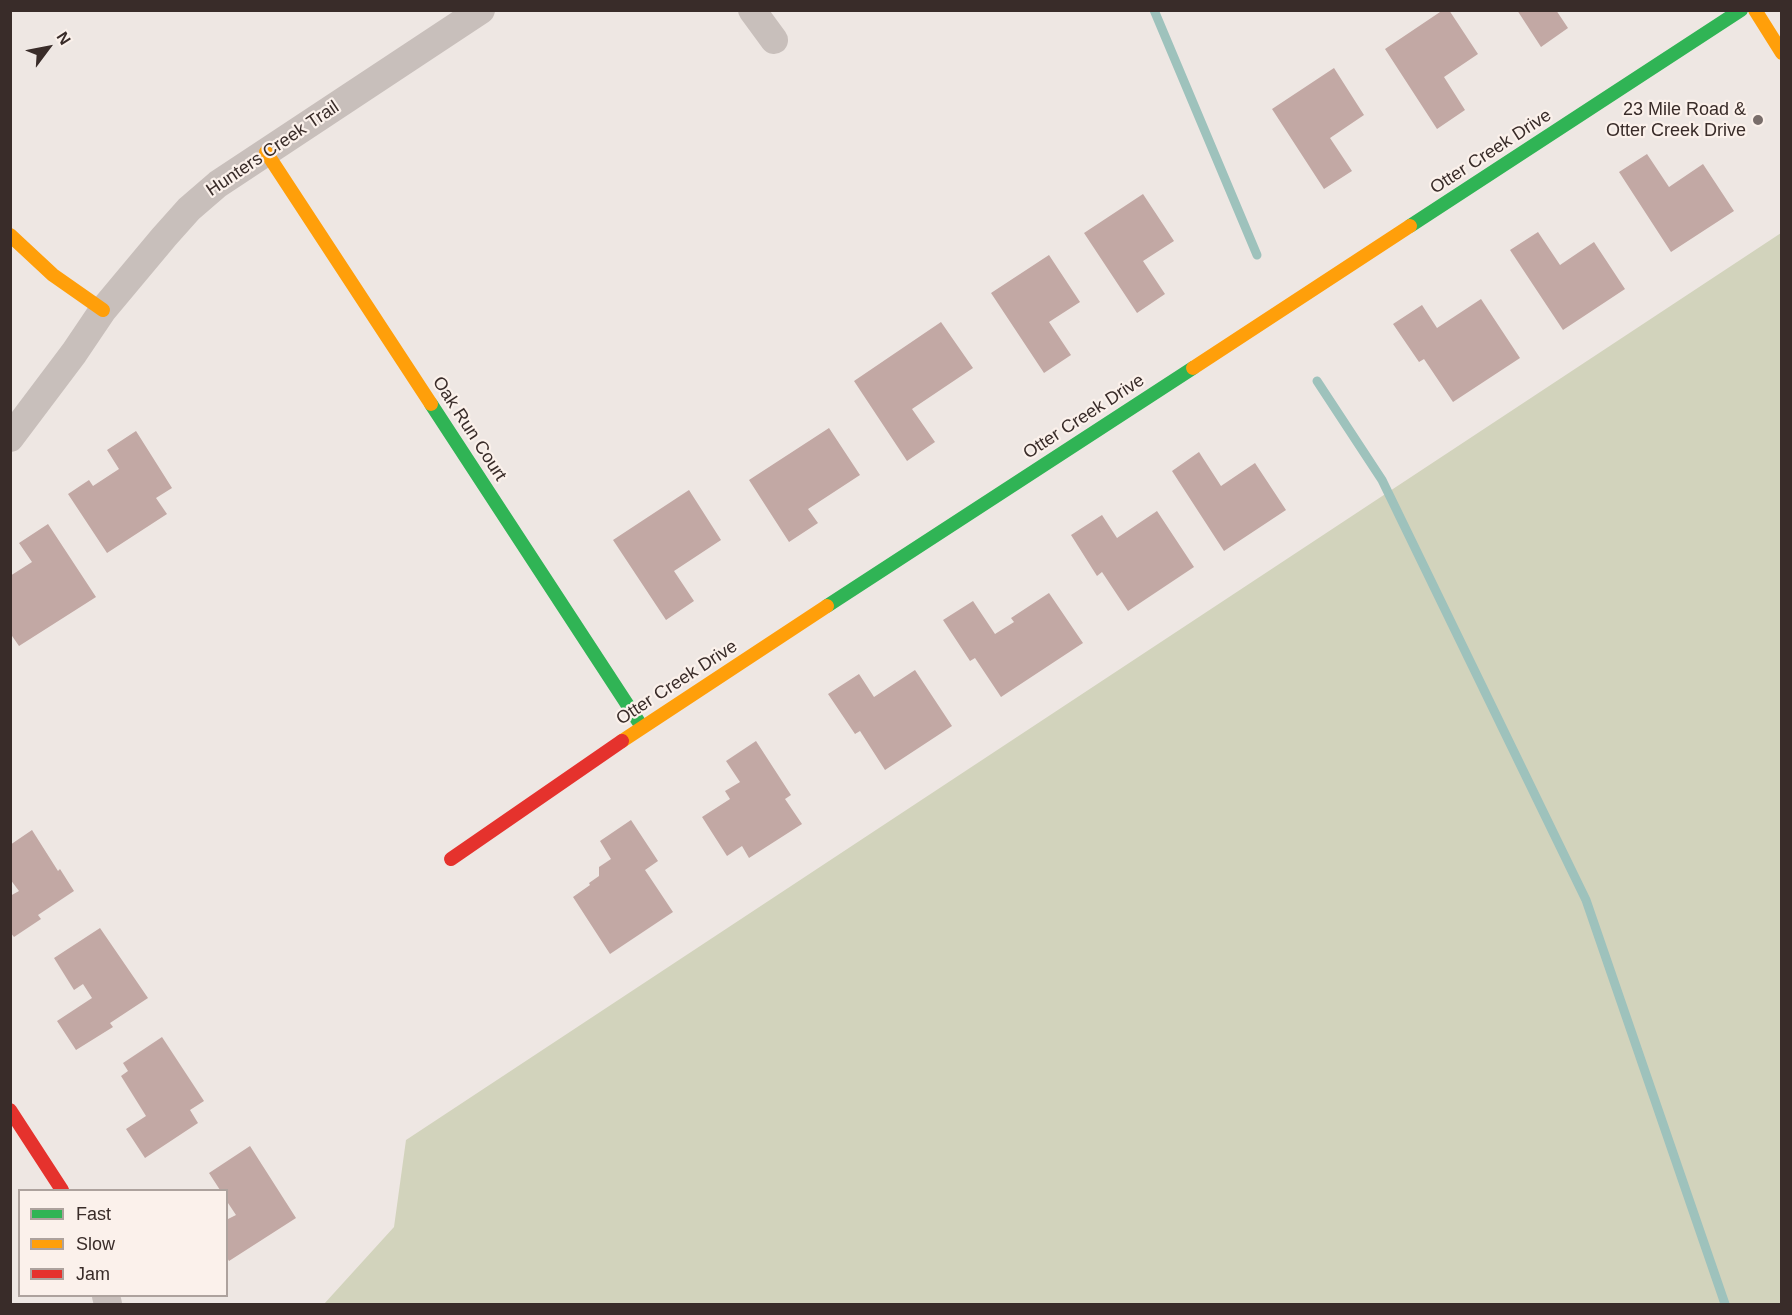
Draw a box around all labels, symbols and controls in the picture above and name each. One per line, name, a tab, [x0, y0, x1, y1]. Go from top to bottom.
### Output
north arrow	[18, 18, 78, 78]
text: N	[53, 29, 74, 48]
street label: Hunters Creek Trail	[203, 97, 343, 201]
place label: 23 Mile Road & Otter Creek Drive	[1606, 99, 1746, 142]
street label: Otter Creek Drive	[1426, 105, 1556, 199]
marker: 23 Mile Road & Otter Creek Drive	[1751, 113, 1765, 127]
street label: Otter Creek Drive	[1019, 370, 1149, 464]
street label: Oak Run Court	[427, 373, 511, 485]
street label: Otter Creek Drive	[612, 636, 742, 730]
legend	[18, 1189, 228, 1297]
text: Fast	[76, 1204, 111, 1224]
text: Slow	[76, 1234, 115, 1254]
text: Jam	[76, 1264, 110, 1284]

